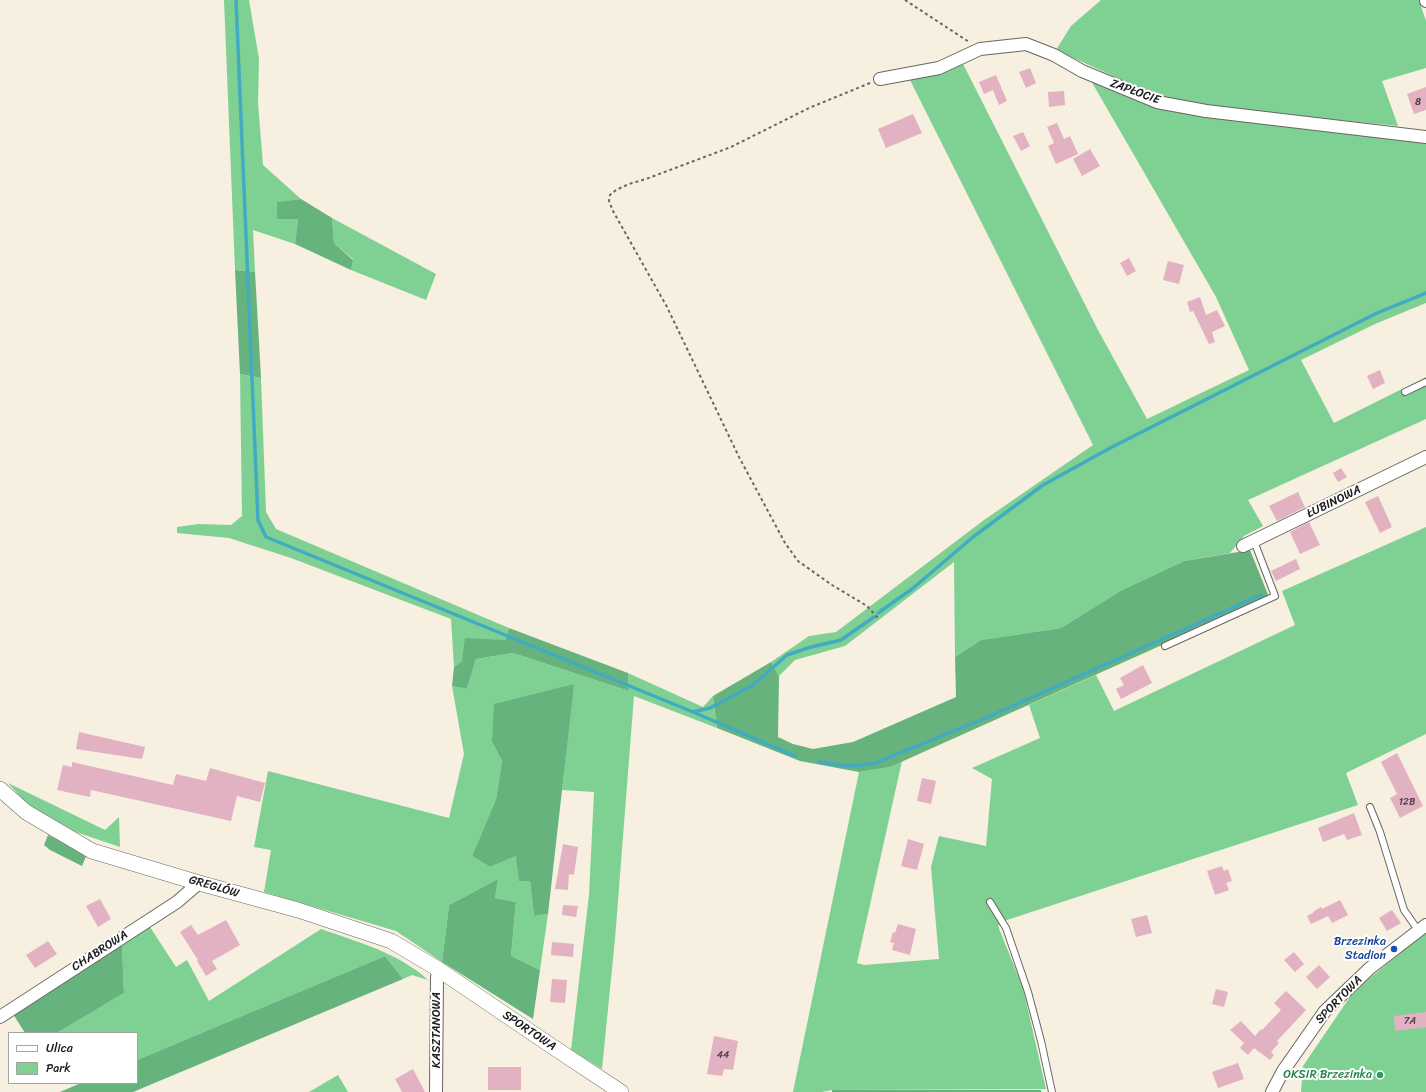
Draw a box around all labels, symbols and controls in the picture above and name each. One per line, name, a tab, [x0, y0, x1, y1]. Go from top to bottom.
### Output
street label: ZAPŁOCIE	[1108, 76, 1162, 108]
house number: 8	[1415, 96, 1421, 108]
street label: ŁUBINOWA	[1305, 483, 1363, 521]
house number: 12B	[1399, 796, 1415, 808]
street label: GREGLÓW	[187, 873, 241, 901]
street label: CHABROWA	[69, 928, 131, 974]
place label: Brzezinka Stadion	[1334, 935, 1386, 963]
marker: Brzezinka Stadion	[1389, 944, 1399, 954]
street label: SPORTOWA	[1313, 973, 1365, 1027]
street label: KASZTANOWA	[430, 992, 444, 1068]
street label: SPORTOWA	[500, 1008, 558, 1054]
house number: 7A	[1404, 1015, 1416, 1027]
legend	[8, 1032, 138, 1084]
text: Ulica	[46, 1037, 73, 1059]
house number: 44	[717, 1049, 729, 1061]
text: Park	[46, 1057, 71, 1079]
place label: OKSIR Brzezinka	[1283, 1068, 1372, 1082]
marker: OKSIR Brzezinka	[1375, 1070, 1385, 1080]

